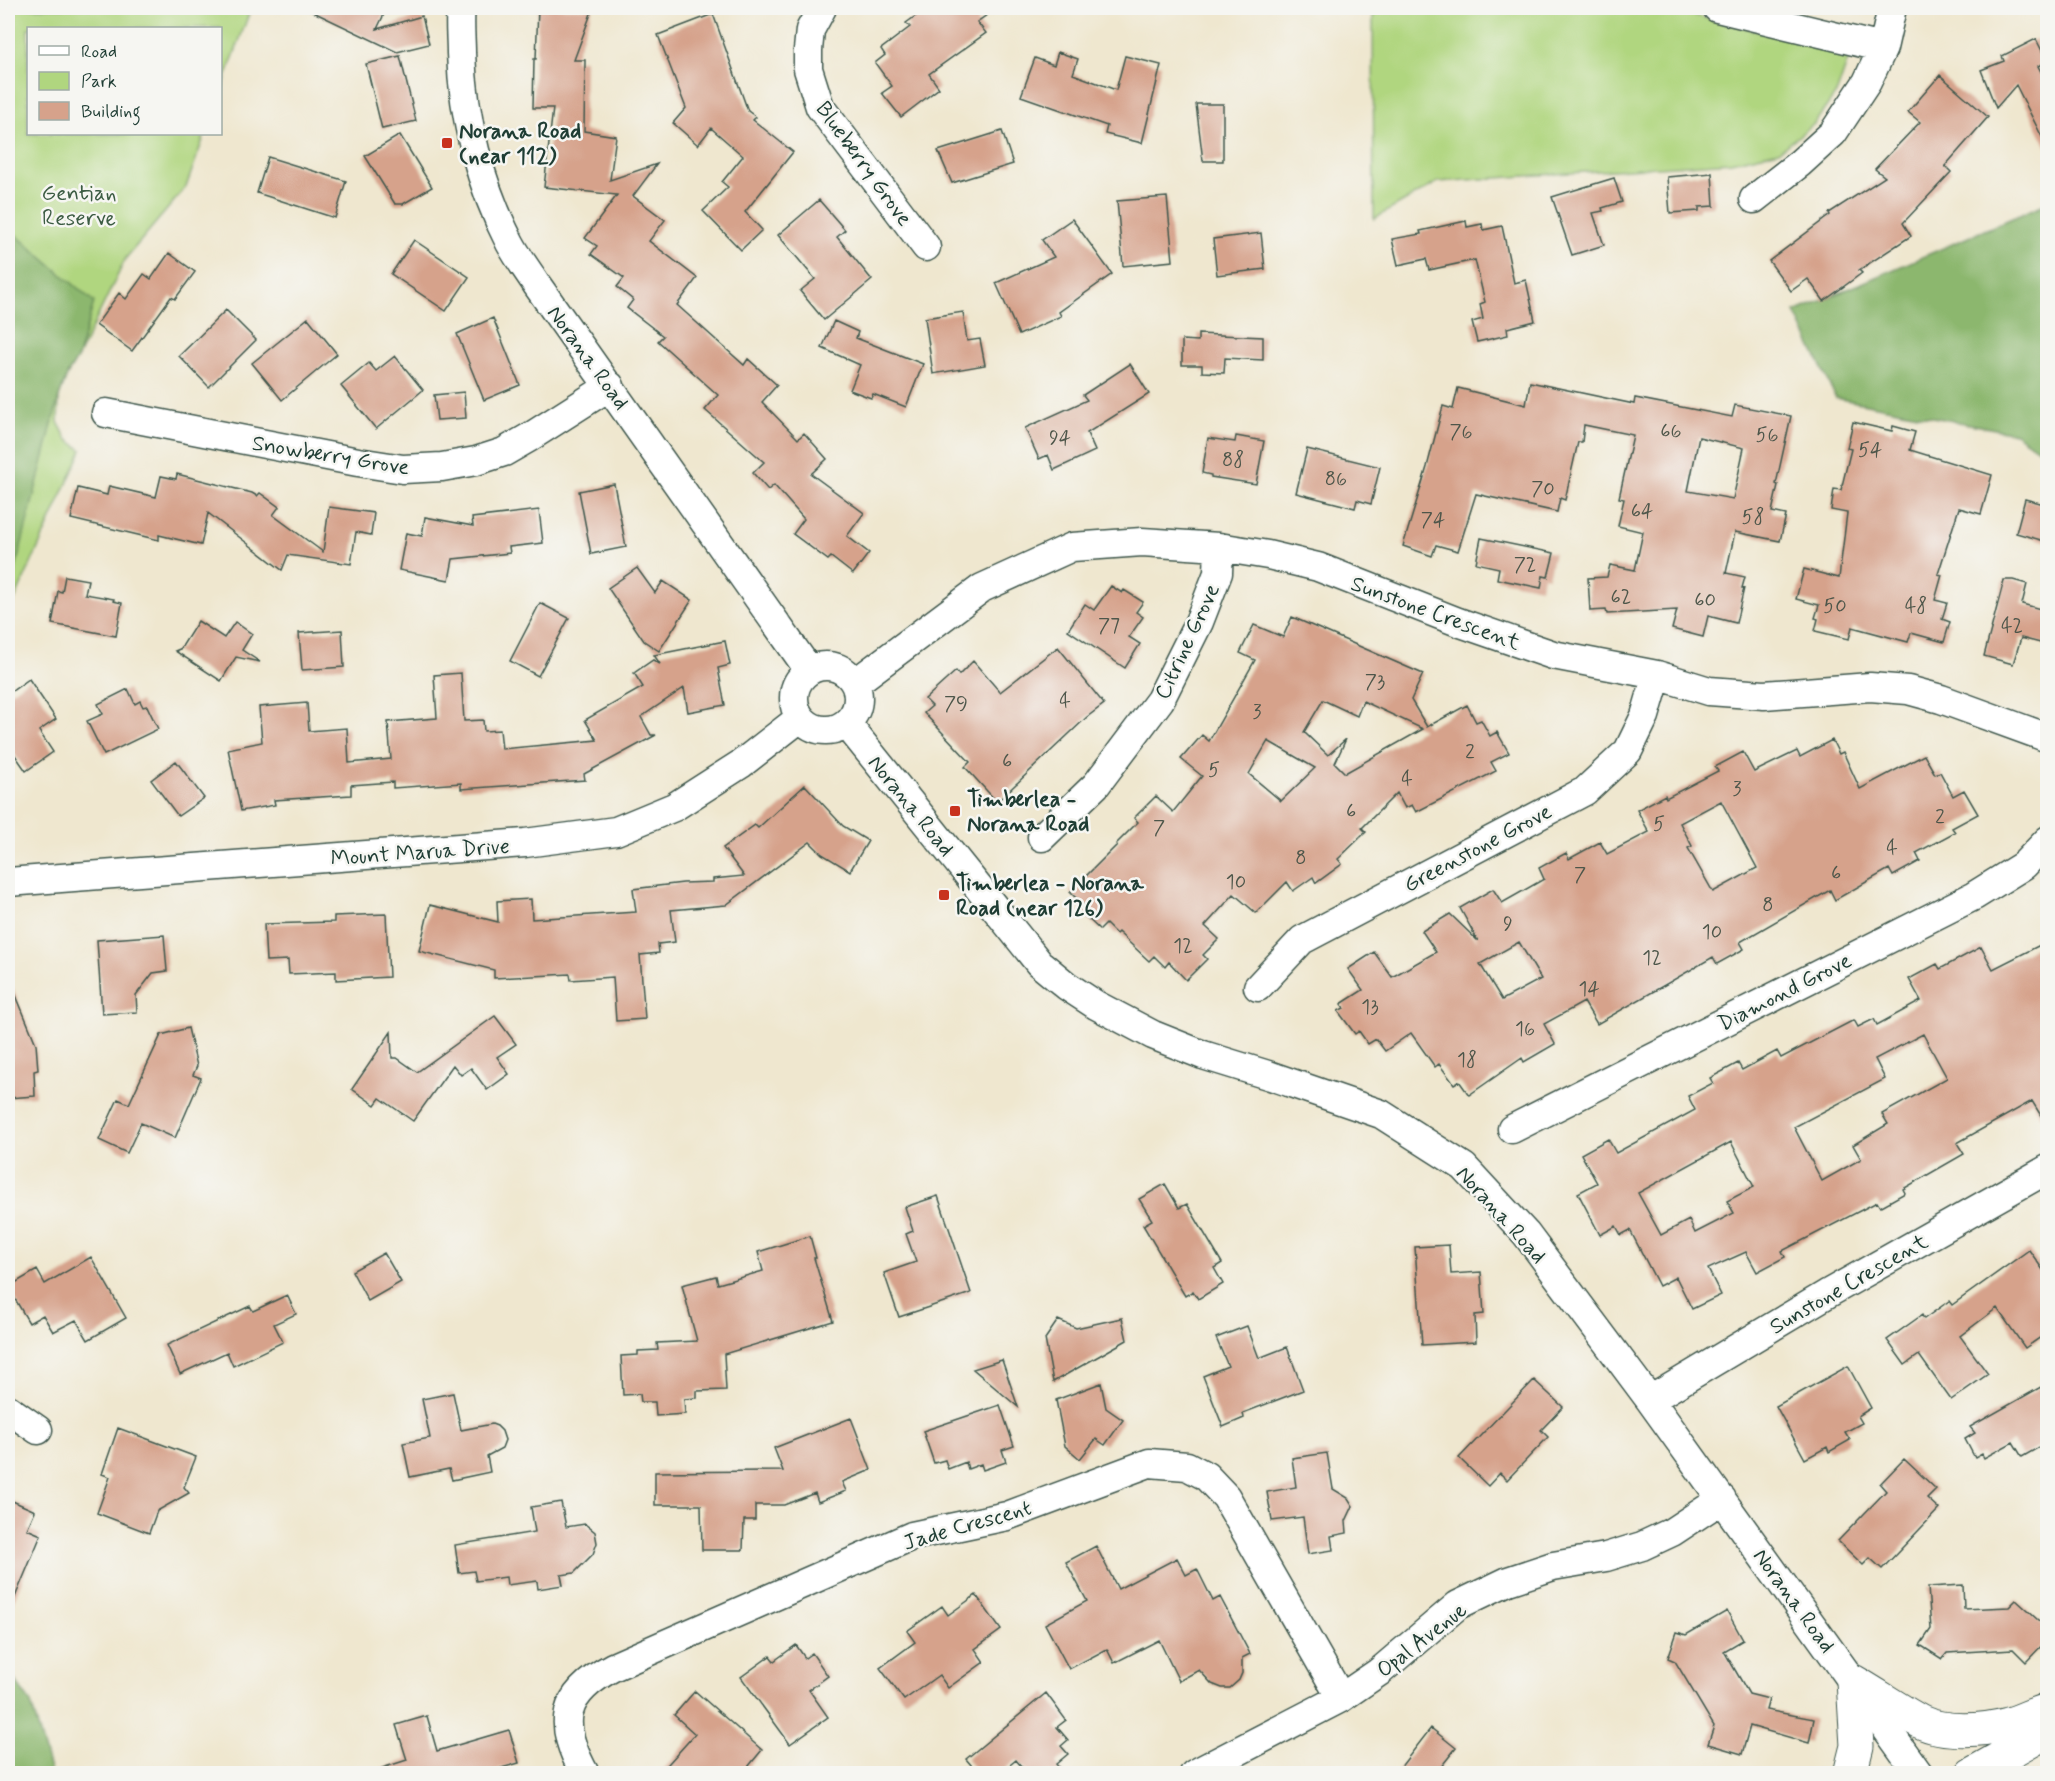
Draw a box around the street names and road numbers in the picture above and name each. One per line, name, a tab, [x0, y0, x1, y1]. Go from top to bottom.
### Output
street label: Blueberry Grove	[809, 96, 918, 232]
street label: Norana Road	[540, 300, 635, 416]
street label: Snowberry Grove	[250, 430, 412, 482]
street label: Sunstone Crescent	[1347, 570, 1524, 658]
street label: Citrine Grove	[1149, 579, 1227, 704]
street label: Norana Road	[861, 750, 960, 863]
street label: Greenstone Grove	[1399, 798, 1557, 900]
street label: Mount Marua Drive	[330, 833, 511, 873]
street label: Diamond Grove	[1713, 947, 1857, 1038]
street label: Norana Road	[1449, 1161, 1552, 1270]
street label: Sunstone Crescent	[1765, 1228, 1933, 1341]
street label: Jade Crescent	[900, 1494, 1035, 1558]
street label: Norana Road	[1746, 1543, 1841, 1659]
street label: Opal Avenue	[1371, 1597, 1473, 1685]

